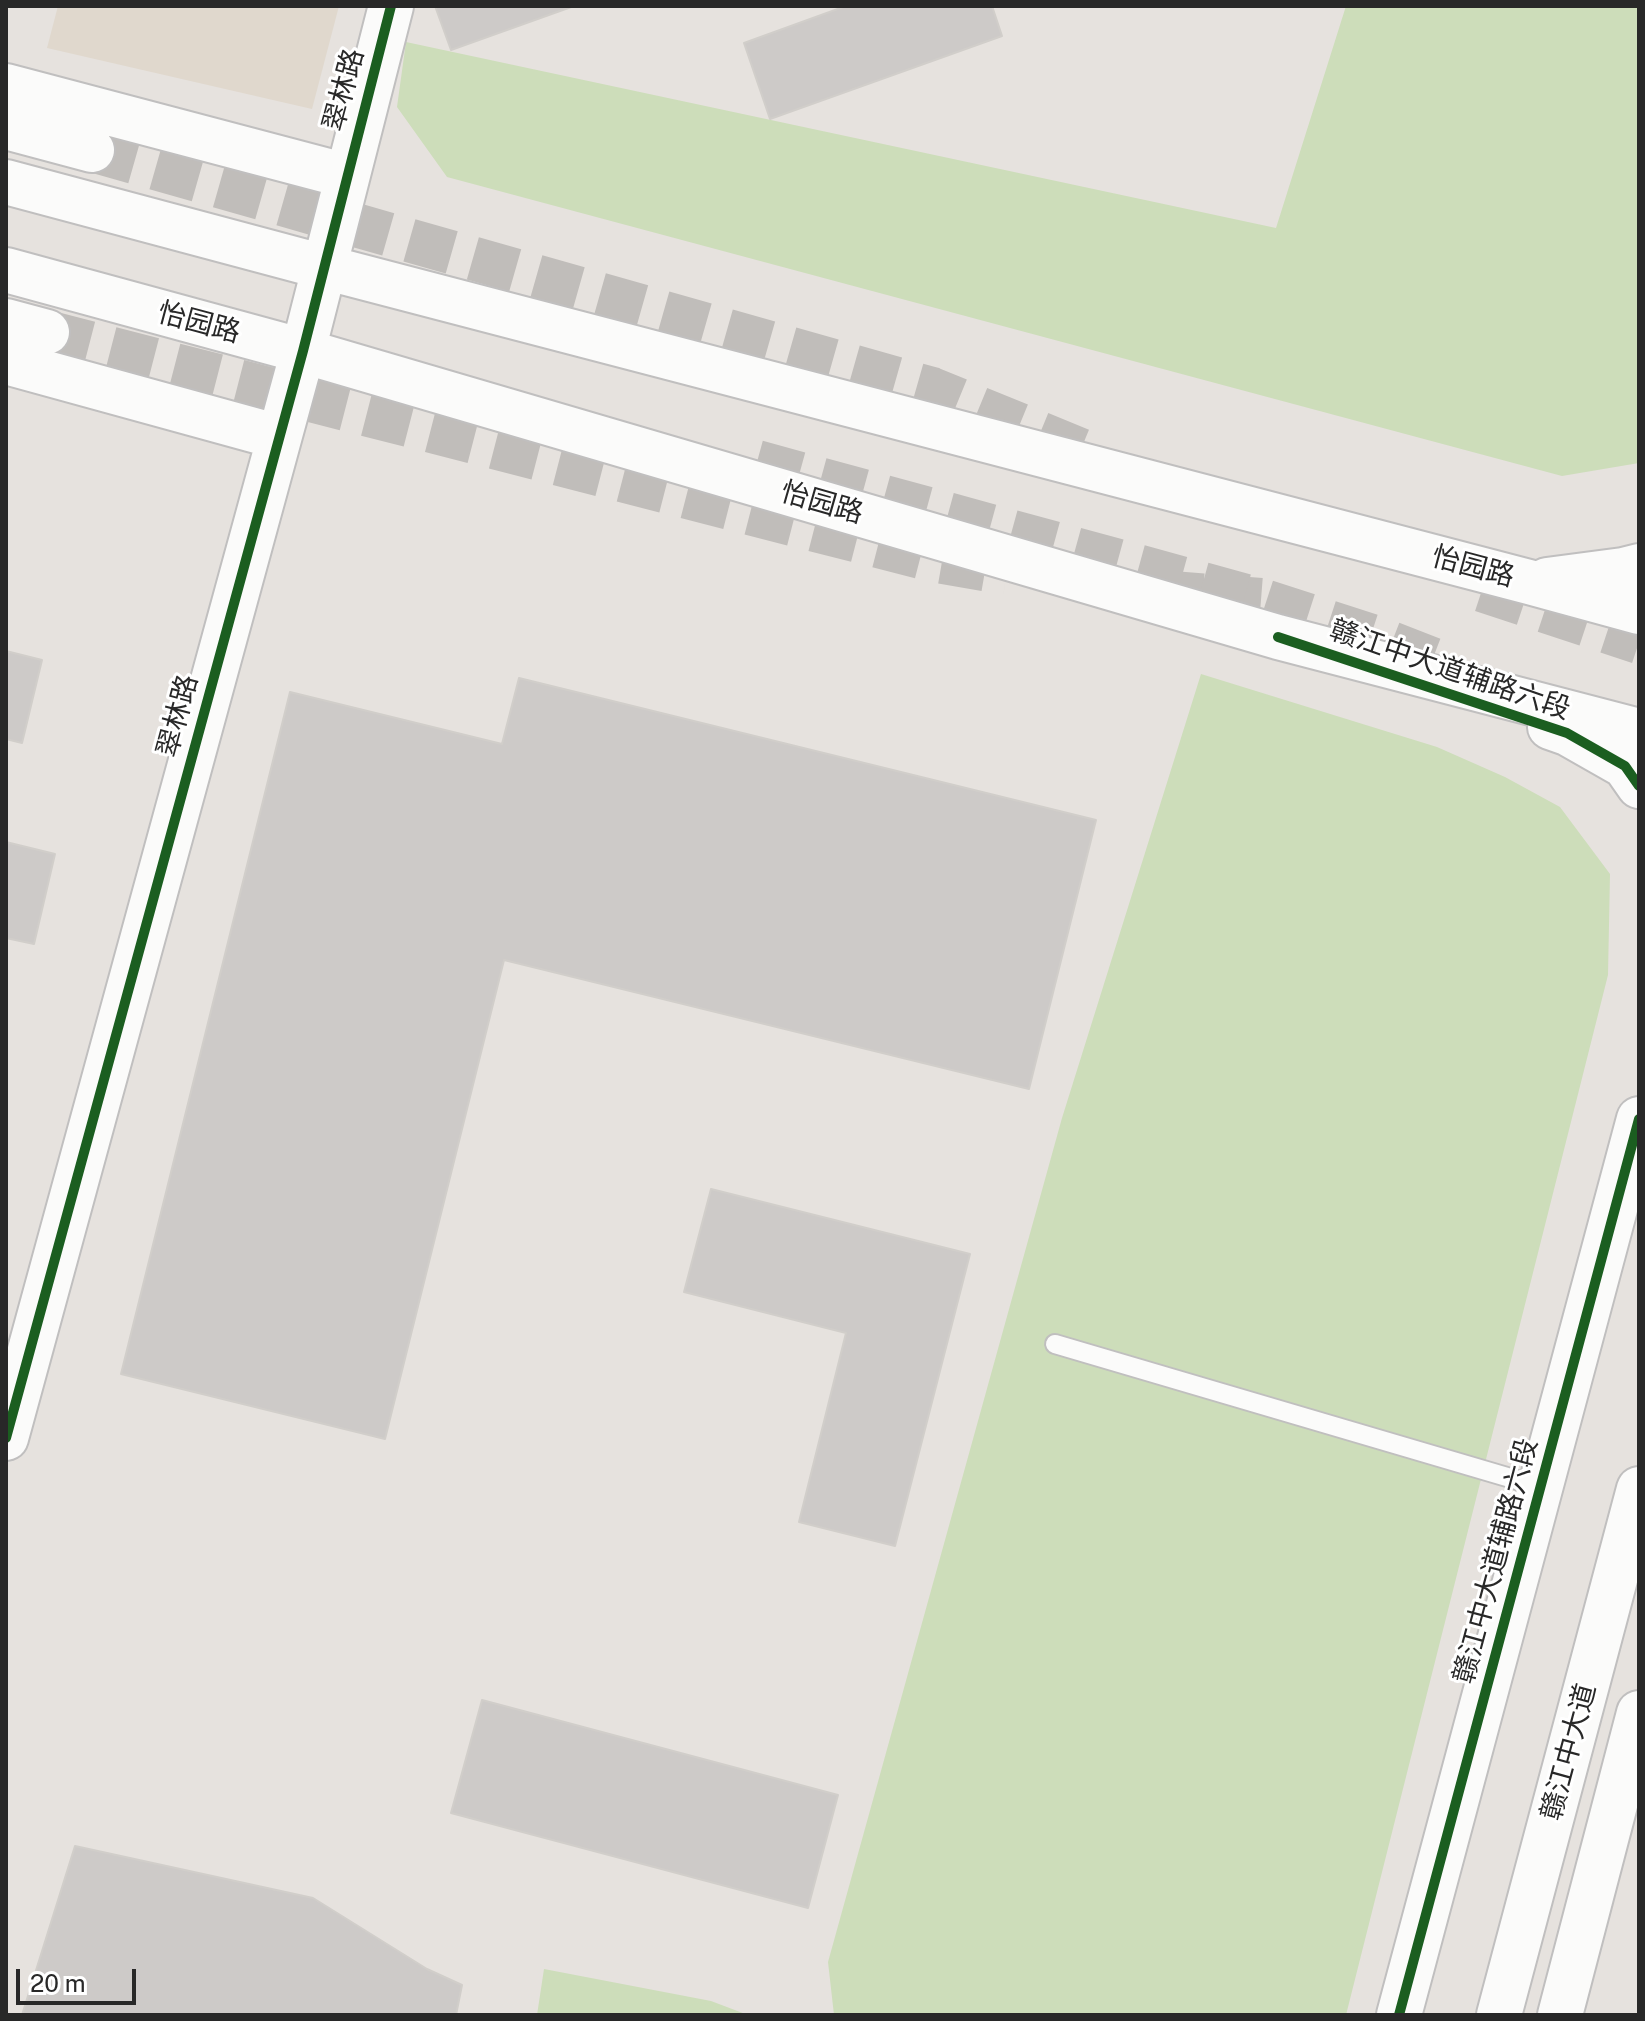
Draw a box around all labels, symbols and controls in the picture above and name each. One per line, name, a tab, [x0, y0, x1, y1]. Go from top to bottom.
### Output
street label: 翠林路	[317, 45, 371, 135]
street label: 怡园路	[154, 296, 244, 350]
street label: 怡园路	[777, 475, 867, 531]
street label: 怡园路	[1428, 540, 1518, 594]
street label: 赣江中大道辅路六段	[1325, 613, 1575, 727]
street label: 翠林路	[151, 671, 205, 761]
street label: 赣江中大道辅路六段	[1447, 1435, 1545, 1687]
street label: 赣江中大道	[1535, 1680, 1603, 1824]
scale bar	[20, 1953, 140, 2003]
text: 20 m	[30, 1969, 86, 1997]

